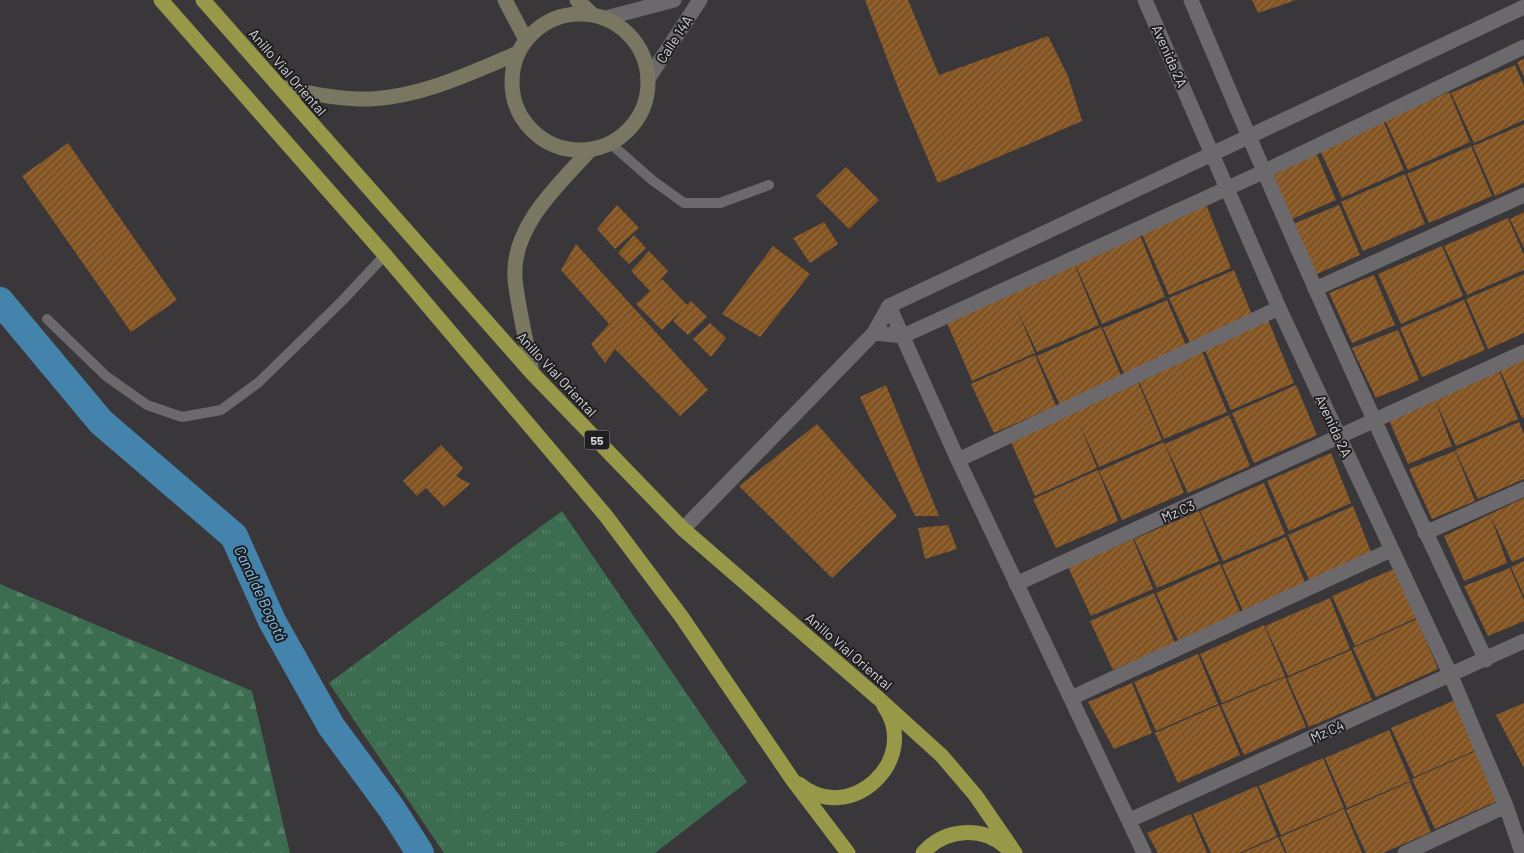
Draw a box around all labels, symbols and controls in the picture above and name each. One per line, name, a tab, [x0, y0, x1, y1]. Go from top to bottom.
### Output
street label: Calle 14A	[652, 12, 696, 66]
street label: Avenida 2A	[1149, 22, 1192, 90]
street label: Anillo Vial Oriental	[246, 25, 330, 119]
street label: Anillo Vial Oriental	[514, 328, 600, 420]
street label: Avenida 2A	[1312, 392, 1356, 460]
road number: 55	[584, 430, 610, 450]
street label: Mz C3	[1159, 496, 1197, 526]
water label: Canal de Bogotá	[231, 543, 291, 644]
street label: Anillo Vial Oriental	[802, 609, 896, 693]
street label: Mz C4	[1307, 716, 1347, 746]

